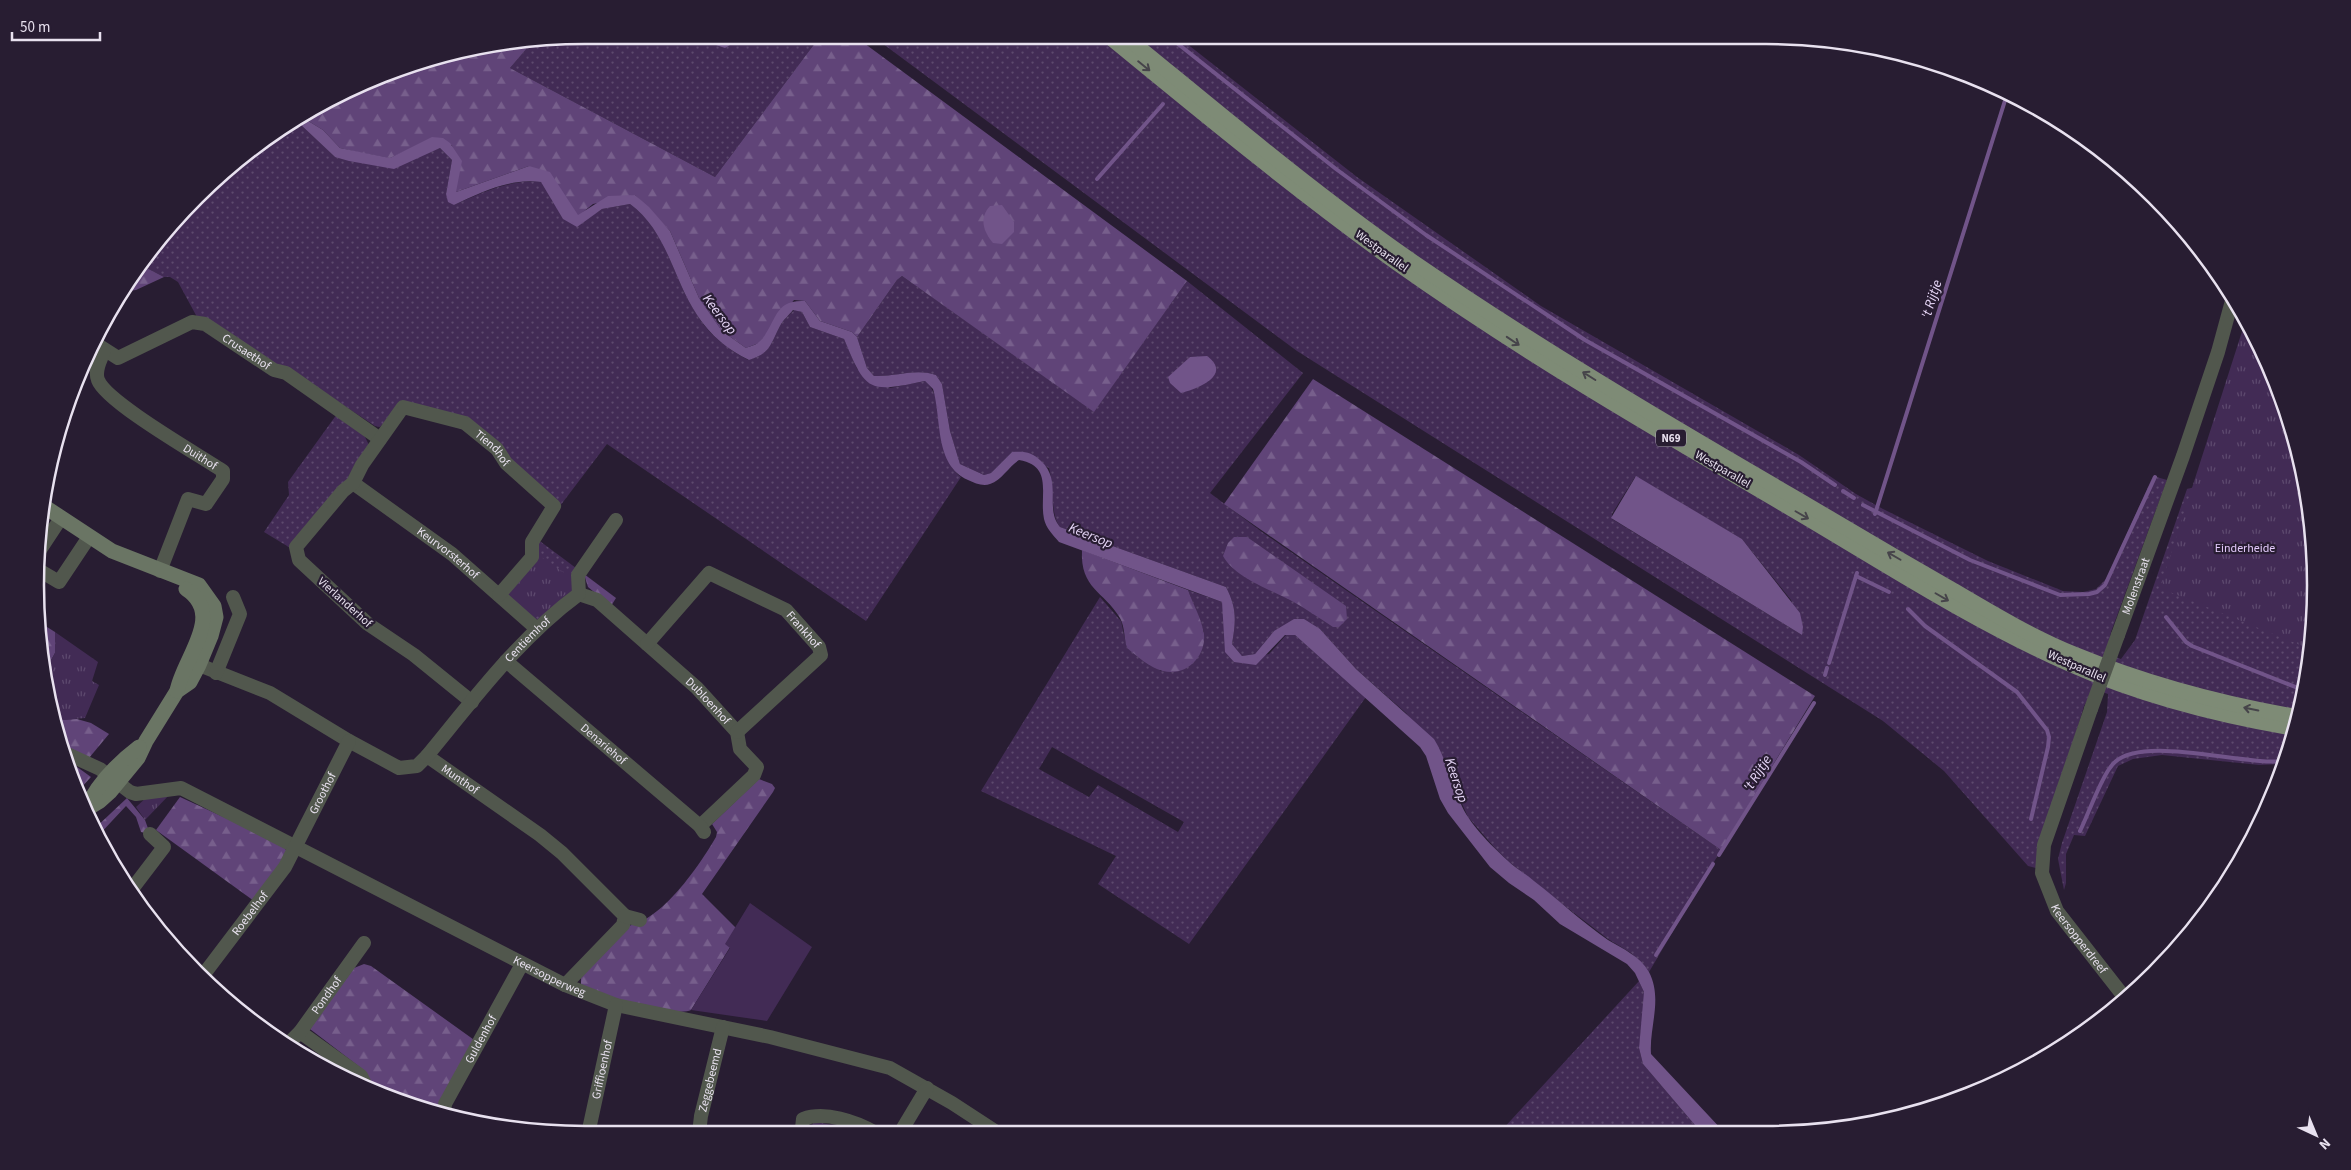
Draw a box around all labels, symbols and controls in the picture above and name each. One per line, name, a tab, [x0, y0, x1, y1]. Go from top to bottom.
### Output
scale bar	[12, 10, 100, 42]
text: 50 m	[20, 17, 50, 38]
one-way arrow	[1138, 61, 1151, 72]
street label: Westparallel	[1352, 226, 1412, 276]
water label: 't Rijtje	[1917, 277, 1947, 321]
water label: Keersop	[697, 290, 741, 339]
street label: Crusaethof	[219, 330, 274, 375]
one-way arrow	[1505, 337, 1519, 347]
one-way arrow	[1582, 371, 1596, 381]
street label: Tiendhof	[471, 426, 513, 471]
road number: N69	[1656, 429, 1686, 446]
street label: Duithof	[180, 440, 221, 475]
street label: Westparallel	[1692, 447, 1754, 492]
one-way arrow	[1794, 511, 1809, 521]
water label: Keersop	[1065, 518, 1116, 554]
street label: Keurvorsterhof	[413, 523, 483, 583]
park label: Einderheide	[2215, 540, 2275, 557]
one-way arrow	[1888, 551, 1902, 561]
street label: Molenstraat	[2118, 555, 2154, 617]
street label: Vierlanderhof	[314, 573, 376, 632]
one-way arrow	[1935, 593, 1949, 603]
street label: Frankhof	[782, 608, 825, 653]
street label: Centiemhof	[501, 613, 555, 666]
street label: Westparallel	[2045, 646, 2109, 687]
street label: Dubloenhof	[681, 674, 734, 729]
one-way arrow	[2243, 704, 2259, 713]
street label: Denariehof	[576, 720, 630, 769]
water label: 't Rijtje	[1739, 751, 1777, 796]
water label: Keersop	[1439, 755, 1473, 805]
street label: Munthof	[438, 760, 482, 799]
street label: Groothof	[305, 769, 341, 817]
street label: Roebelhof	[228, 888, 273, 939]
street label: Keersopperdreef	[2046, 902, 2111, 978]
street label: Keersopperweg	[510, 952, 588, 1001]
street label: Pondhof	[307, 973, 346, 1018]
street label: Guldenhof	[461, 1012, 501, 1067]
street label: Griffioenhof	[588, 1038, 617, 1101]
street label: Zeggebeemd	[694, 1047, 726, 1114]
north arrow	[2291, 1110, 2341, 1160]
text: N	[2314, 1133, 2335, 1154]

